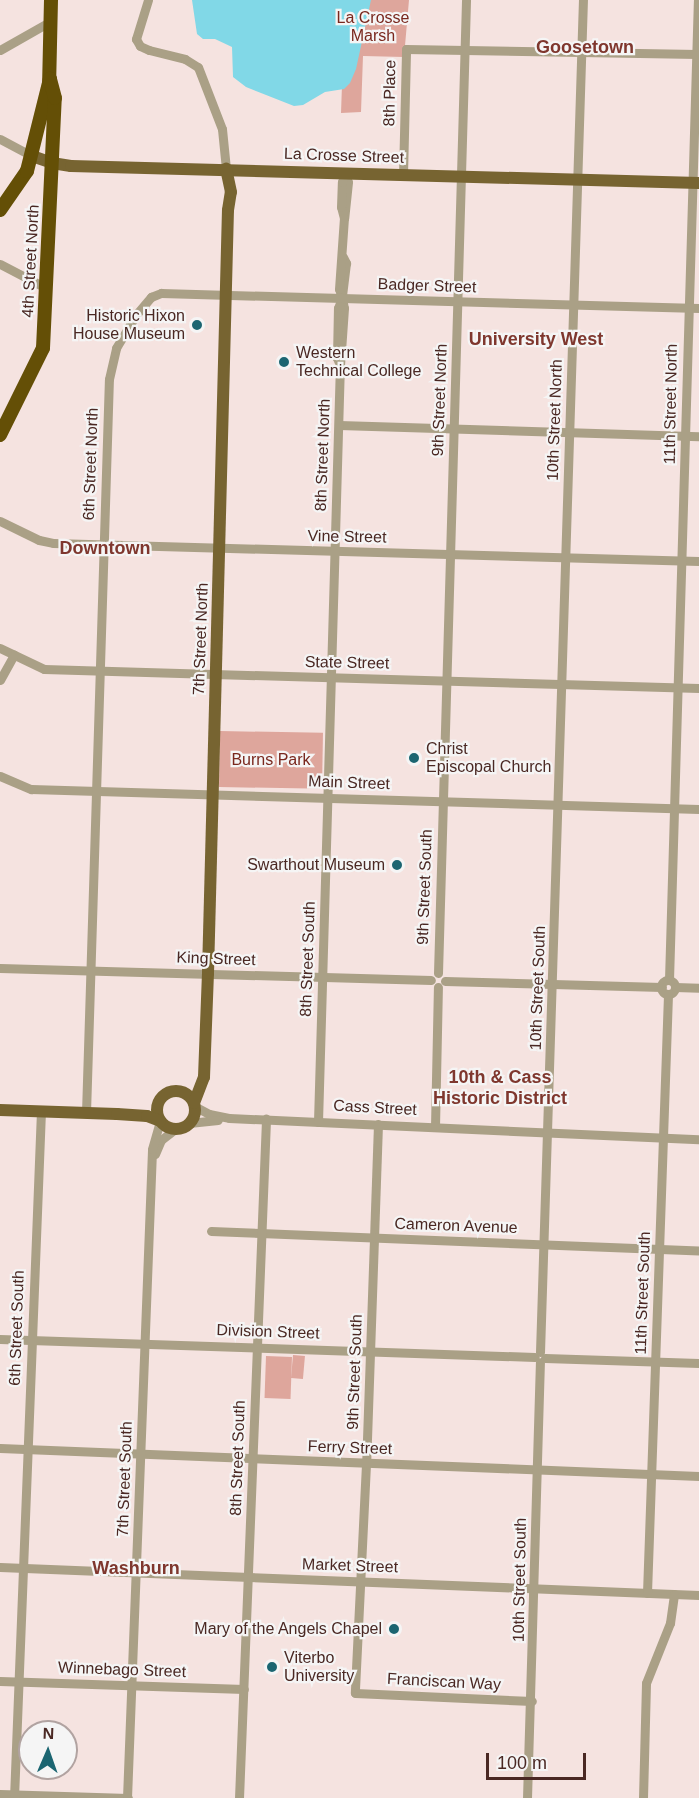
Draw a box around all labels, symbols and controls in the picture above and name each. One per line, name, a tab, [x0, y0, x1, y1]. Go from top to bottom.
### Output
park label: La Crosse Marsh	[337, 8, 409, 46]
district label: Goosetown	[536, 36, 634, 58]
street label: 8th Place	[380, 59, 400, 127]
street label: La Crosse Street	[284, 144, 404, 168]
street label: 4th Street North	[18, 204, 44, 318]
street label: Badger Street	[377, 275, 477, 297]
place label: Historic Hixon House Museum	[73, 306, 185, 344]
marker: Historic Hixon House Museum	[190, 318, 204, 332]
district label: University West	[469, 328, 603, 350]
place label: Western Technical College	[296, 343, 421, 381]
street label: 9th Street North	[428, 343, 452, 457]
street label: 11th Street North	[660, 344, 682, 464]
marker: Western Technical College	[277, 355, 291, 369]
street label: 10th Street North	[543, 359, 567, 481]
street label: 8th Street North	[311, 398, 335, 512]
street label: 6th Street North	[79, 407, 103, 521]
street label: Vine Street	[307, 527, 387, 547]
district label: Downtown	[60, 537, 150, 559]
street label: 7th Street North	[189, 582, 213, 696]
street label: State Street	[305, 653, 389, 673]
place label: Christ Episcopal Church	[426, 739, 551, 777]
park label: Burns Park	[231, 750, 311, 770]
marker: Christ Episcopal Church	[407, 751, 421, 765]
street label: Main Street	[308, 772, 390, 794]
street label: 9th Street South	[413, 829, 437, 945]
place label: Swarthout Museum	[247, 855, 385, 875]
marker: Swarthout Museum	[390, 858, 404, 872]
street label: 8th Street South	[296, 901, 320, 1017]
street label: 10th Street South	[526, 925, 550, 1051]
street label: King Street	[176, 948, 256, 970]
district label: 10th & Cass Historic District	[433, 1067, 567, 1110]
street label: Cass Street	[333, 1096, 417, 1120]
street label: Cameron Avenue	[394, 1214, 518, 1238]
street label: 11th Street South	[631, 1231, 655, 1355]
street label: 6th Street South	[5, 1270, 29, 1386]
street label: 9th Street South	[343, 1314, 367, 1430]
street label: Division Street	[216, 1321, 320, 1343]
street label: 8th Street South	[226, 1400, 250, 1516]
street label: 7th Street South	[113, 1421, 137, 1537]
street label: Ferry Street	[307, 1437, 393, 1459]
street label: 10th Street South	[509, 1518, 531, 1642]
street label: Market Street	[302, 1555, 398, 1577]
district label: Washburn	[92, 1557, 180, 1579]
place label: Mary of the Angels Chapel	[193, 1619, 382, 1639]
marker: Mary of the Angels Chapel	[387, 1622, 401, 1636]
place label: Viterbo University	[284, 1648, 354, 1686]
street label: Winnebago Street	[58, 1658, 186, 1682]
marker: Viterbo University	[265, 1660, 279, 1674]
street label: Franciscan Way	[387, 1669, 501, 1695]
north arrow	[18, 1720, 78, 1780]
text: N	[43, 1725, 55, 1742]
scale bar	[489, 1741, 590, 1779]
text: 100 m	[497, 1753, 547, 1773]

